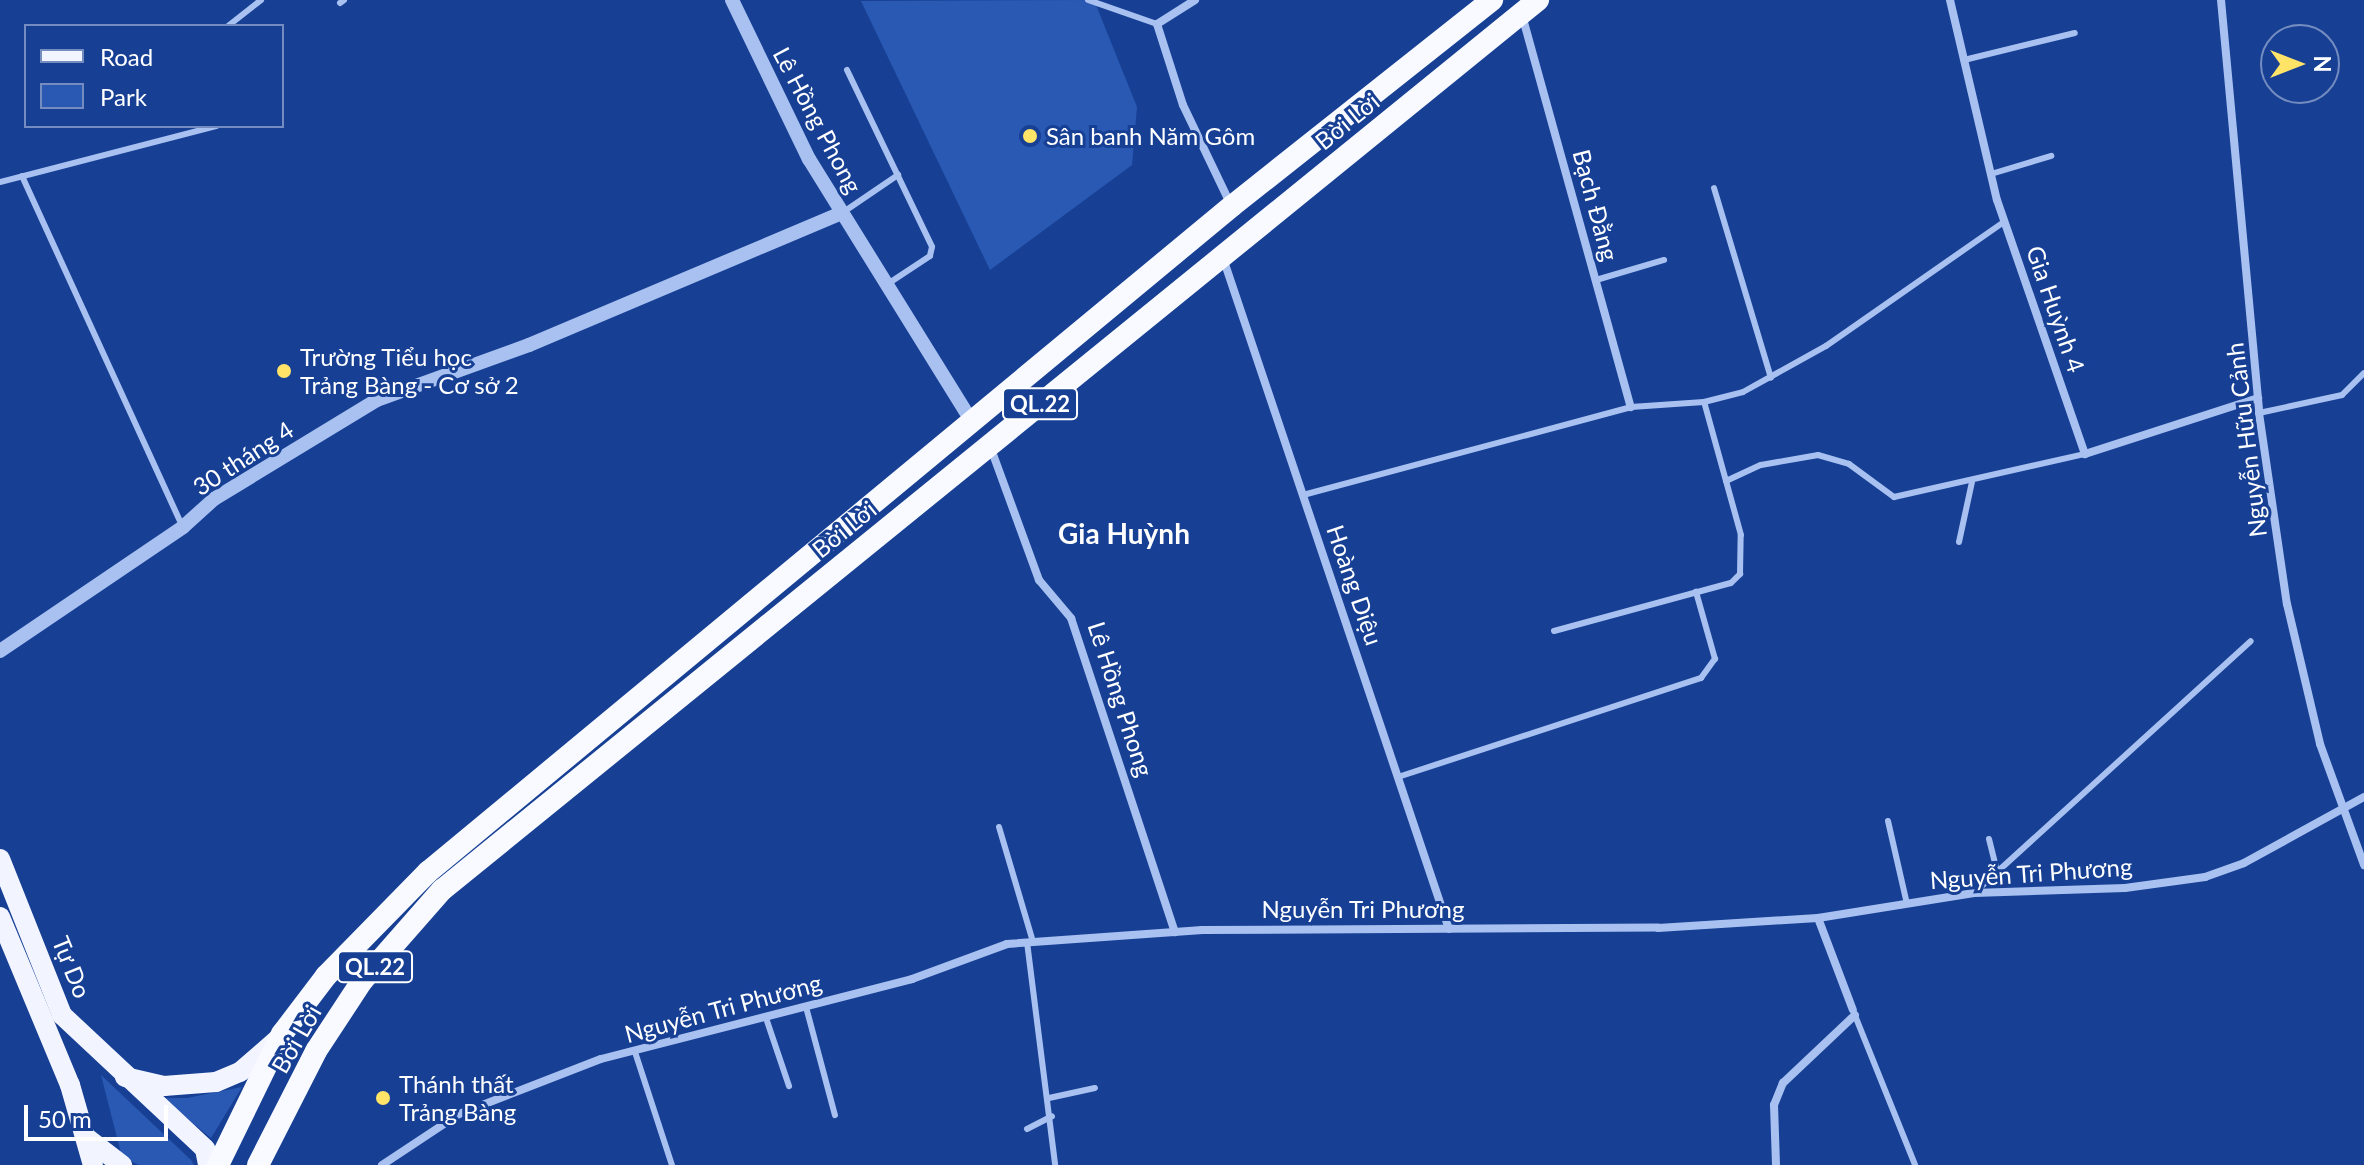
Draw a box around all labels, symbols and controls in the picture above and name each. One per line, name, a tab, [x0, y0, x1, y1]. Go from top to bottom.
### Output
legend	[24, 24, 284, 128]
north arrow	[2260, 24, 2340, 104]
text: Road	[100, 42, 153, 71]
street label: Lê Hồng Phong	[767, 42, 869, 198]
text: N	[2309, 56, 2336, 72]
text: Park	[100, 82, 147, 111]
street label: Bời Lời	[1309, 87, 1385, 155]
place label: Sân banh Năm Gôm	[1046, 122, 1255, 150]
marker: Sân banh Năm Gôm	[1021, 127, 1039, 145]
street label: Bạch Đằng	[1567, 146, 1625, 264]
street label: Gia Huỳnh 4	[2021, 242, 2091, 376]
street label: Nguyễn Hữu Cảnh	[2220, 341, 2272, 539]
place label: Trường Tiểu học Trảng Bàng - Cơ sở 2	[300, 343, 520, 399]
marker: Trường Tiểu học Trảng Bàng - Cơ sở 2	[275, 362, 293, 380]
road number: QL.22	[1002, 386, 1078, 422]
street label: 30 tháng 4	[187, 415, 299, 501]
street label: Bời Lời	[806, 495, 882, 563]
district label: Gia Huỳnh	[1058, 516, 1190, 550]
street label: Hoàng Diệu	[1321, 521, 1389, 649]
street label: Lê Hồng Phong	[1082, 618, 1160, 780]
street label: Nguyễn Tri Phương	[1928, 852, 2134, 894]
street label: Nguyễn Tri Phương	[1261, 895, 1465, 923]
street label: Tự Do	[47, 932, 97, 1002]
road number: QL.22	[337, 949, 413, 985]
street label: Nguyễn Tri Phương	[621, 968, 825, 1048]
street label: Bời Lời	[265, 1000, 327, 1078]
place label: Thánh thất Trảng Bàng	[399, 1070, 516, 1126]
scale bar	[28, 1089, 172, 1139]
marker: Thánh thất Trảng Bàng	[374, 1089, 392, 1107]
text: 50 m	[38, 1104, 92, 1133]

